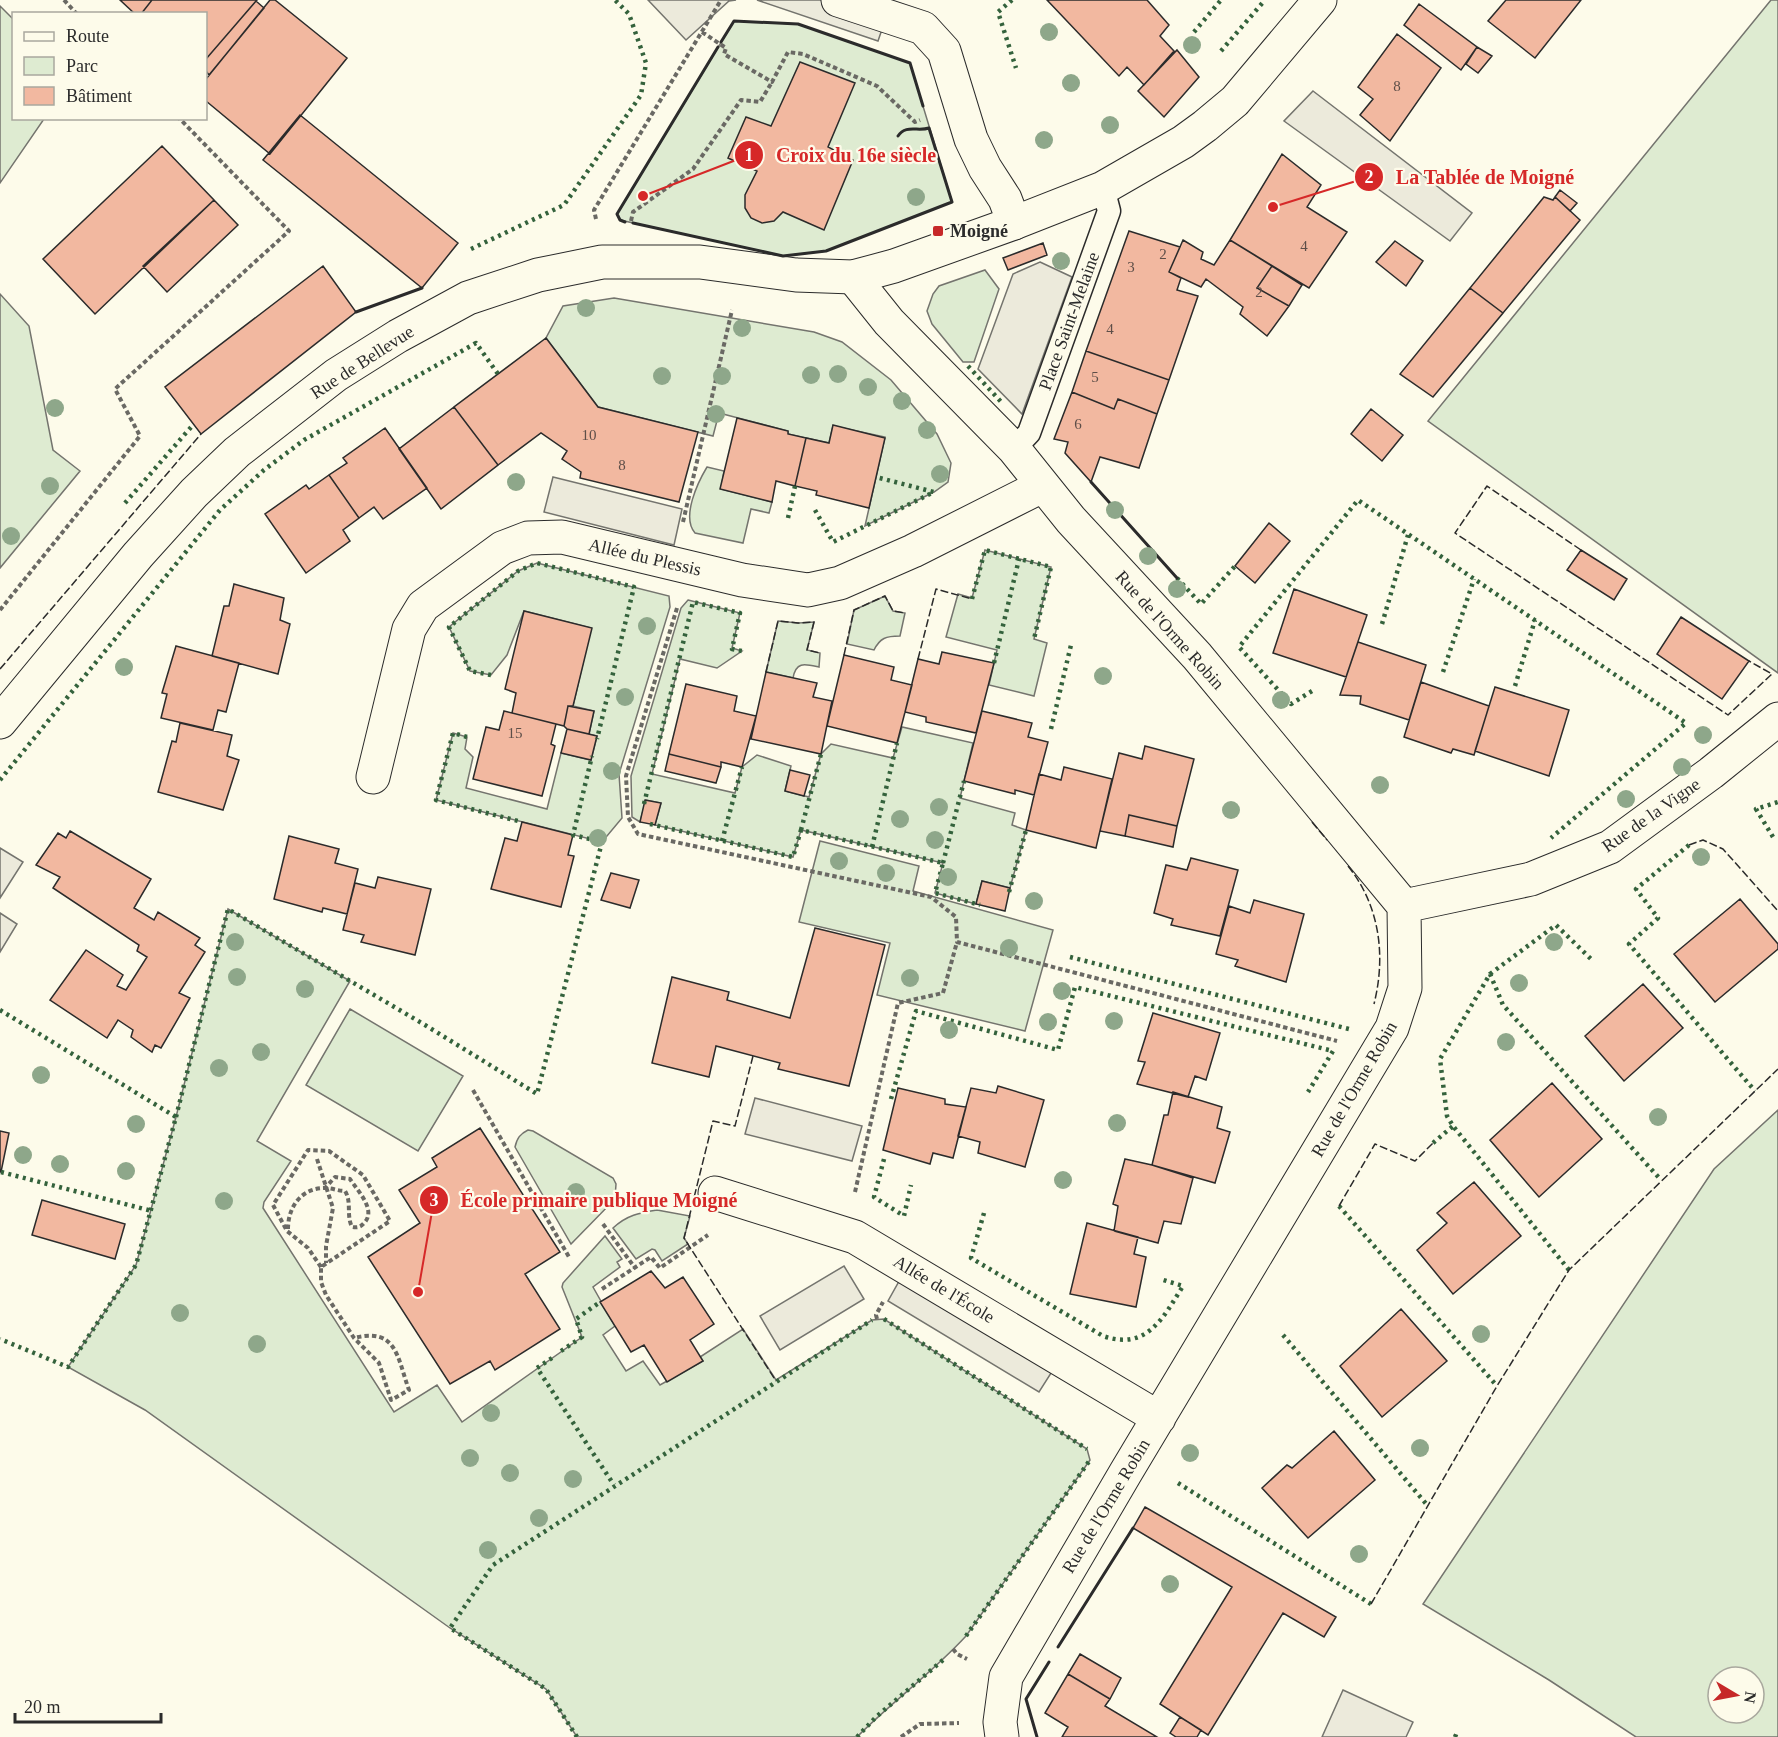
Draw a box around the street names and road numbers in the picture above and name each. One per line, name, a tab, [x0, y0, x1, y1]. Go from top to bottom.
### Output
street label: Place Saint-Melaine	[1035, 249, 1103, 393]
street label: Rue de Bellevue	[307, 321, 417, 403]
street label: Allée du Plessis	[587, 534, 703, 580]
street label: Rue de l'Orme Robin	[1111, 567, 1229, 693]
street label: Rue de la Vigne	[1598, 774, 1704, 856]
street label: Rue de l'Orme Robin	[1307, 1018, 1401, 1160]
street label: Allée de l'École	[890, 1250, 999, 1327]
street label: Rue de l'Orme Robin	[1058, 1435, 1154, 1577]

